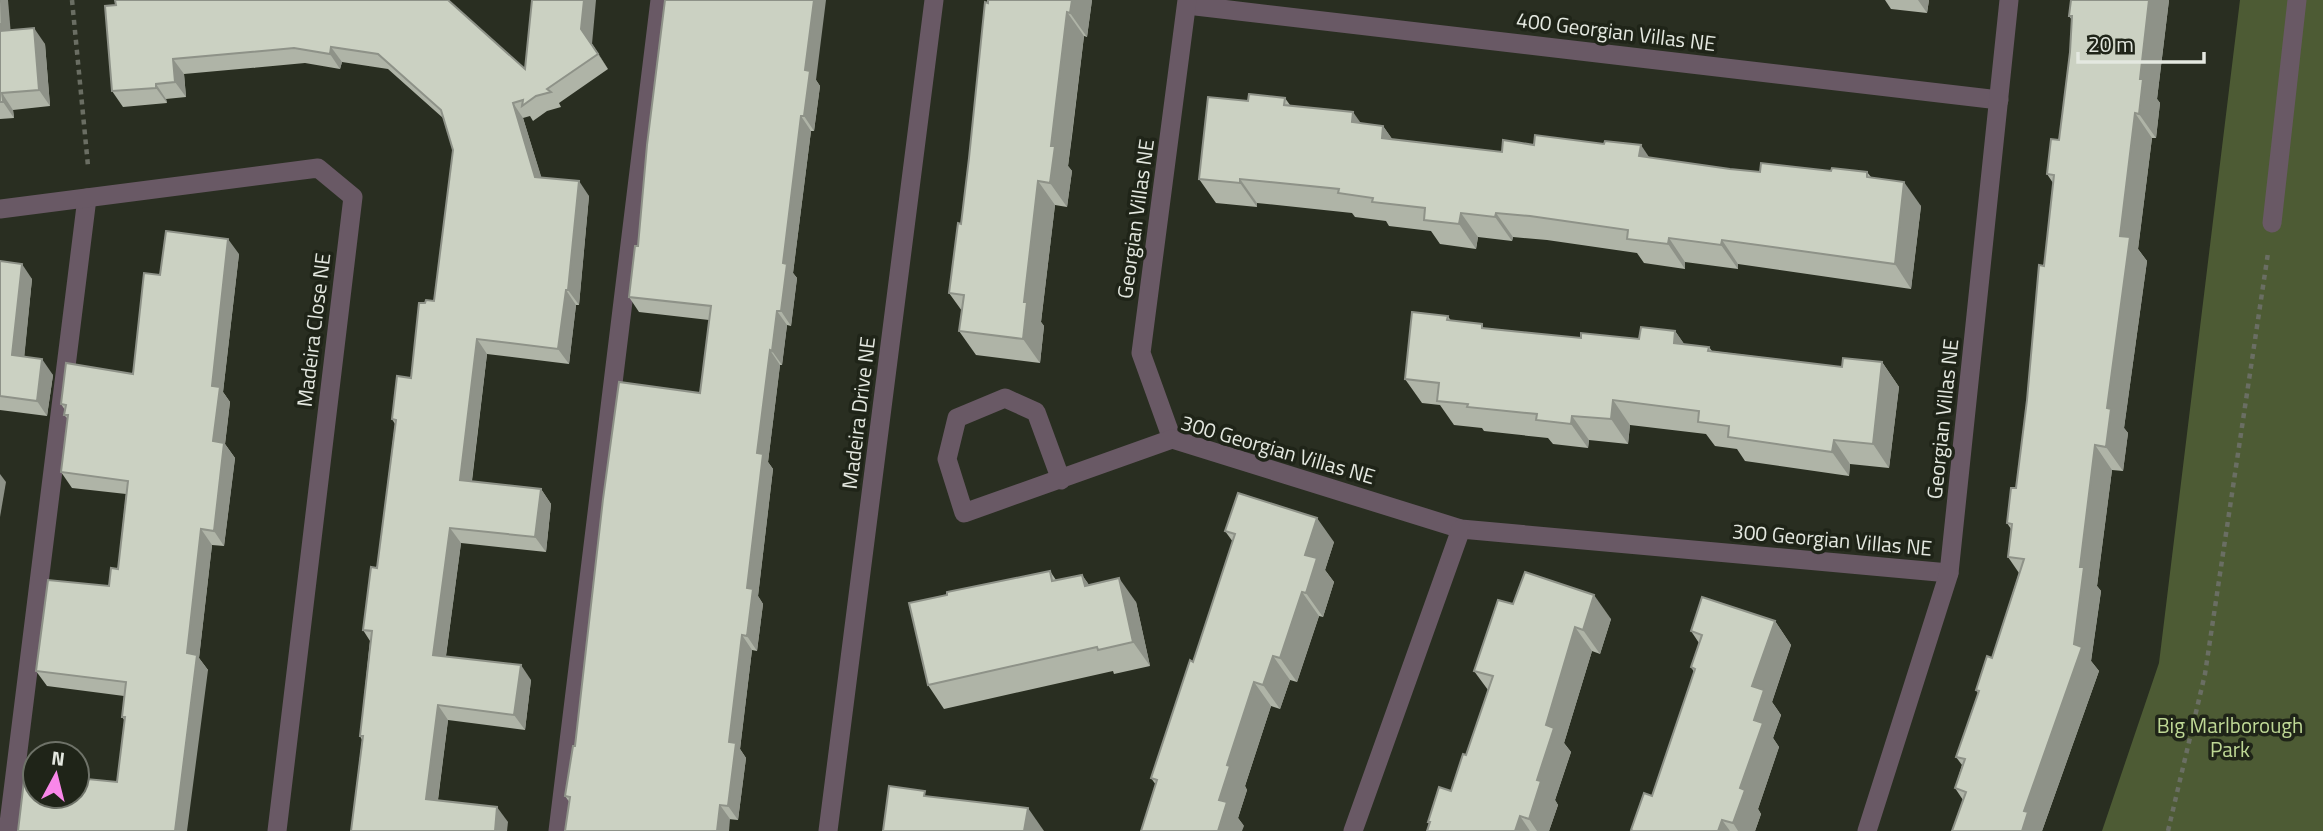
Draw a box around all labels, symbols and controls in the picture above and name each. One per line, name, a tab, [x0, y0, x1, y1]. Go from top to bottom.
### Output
street label: 400 Georgian Villas NE	[1515, 3, 1718, 59]
scale bar	[2078, 21, 2204, 65]
text: 20 m	[2088, 28, 2134, 60]
street label: Georgian Villas NE	[1108, 137, 1162, 301]
street label: Madeira Close NE	[288, 251, 338, 409]
street label: Madeira Drive NE	[833, 335, 883, 491]
street label: Georgian Villas NE	[1918, 337, 1966, 501]
street label: 300 Georgian Villas NE	[1177, 406, 1379, 492]
street label: 300 Georgian Villas NE	[1731, 514, 1933, 564]
park label: Big Marlborough Park	[2157, 709, 2303, 765]
north arrow	[21, 740, 91, 810]
text: N	[50, 742, 66, 773]

